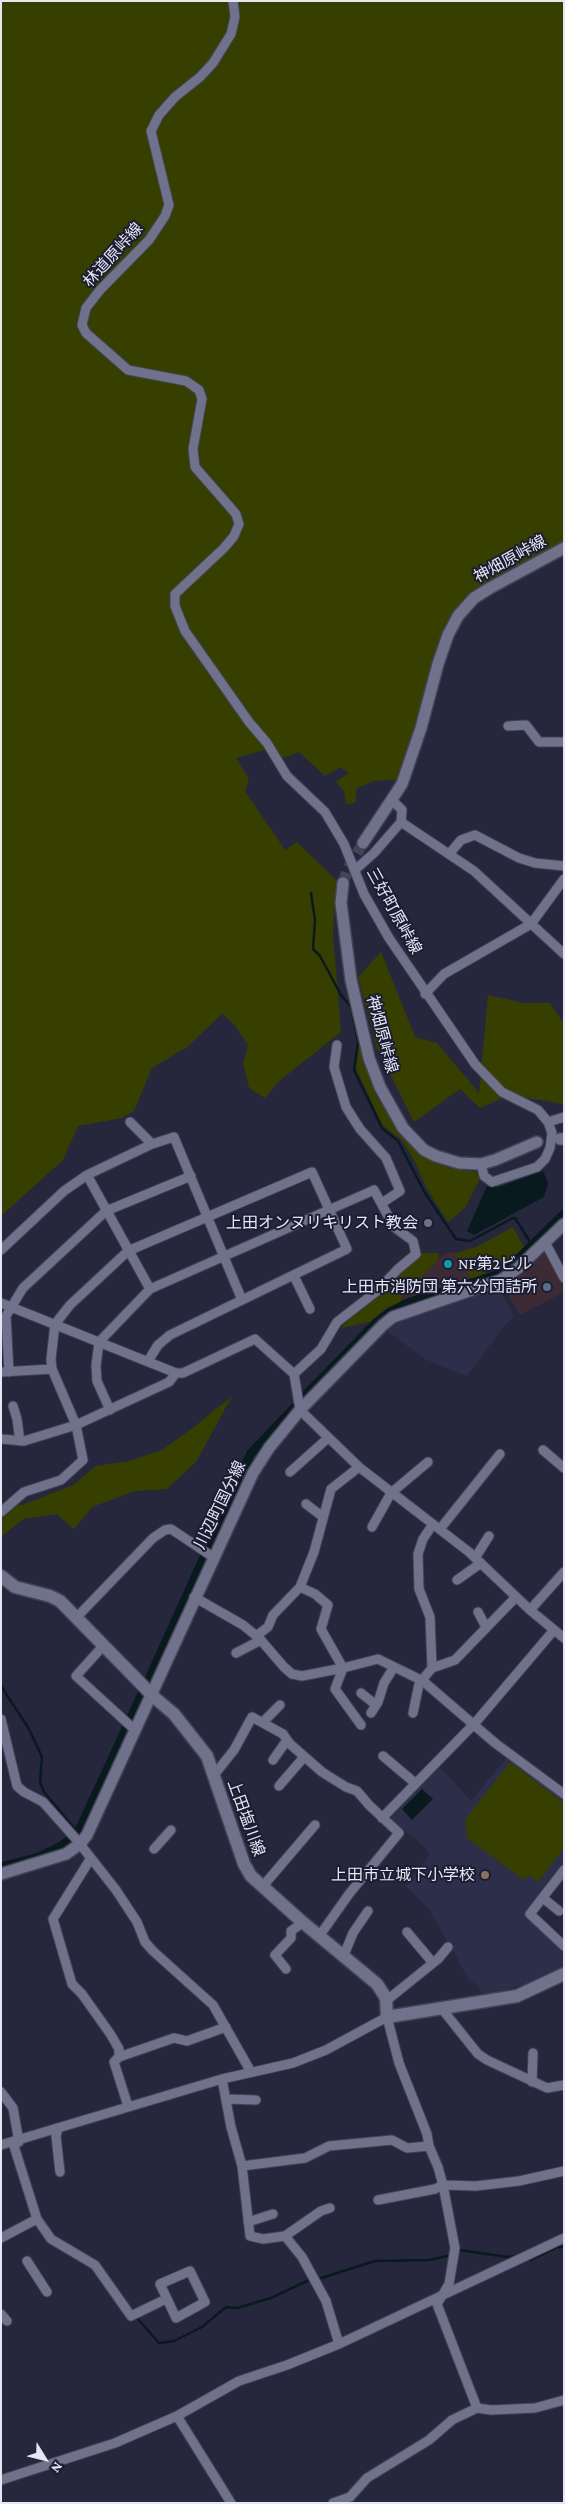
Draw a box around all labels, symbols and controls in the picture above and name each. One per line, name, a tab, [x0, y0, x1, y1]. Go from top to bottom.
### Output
street label: 林道原峠線	[79, 219, 147, 291]
street label: 神畑原峠線	[470, 531, 550, 587]
street label: 三好町原峠線	[362, 864, 426, 958]
street label: 神畑原峠線	[362, 993, 402, 1075]
place label: 上田オンヌリキリスト教会	[226, 1213, 418, 1233]
marker: 上田オンヌリキリスト教会	[422, 1217, 434, 1229]
place label: NF第2ビル	[458, 1254, 532, 1274]
marker: NF第2ビル	[442, 1258, 454, 1270]
place label: 上田市消防団 第六分団詰所	[342, 1277, 537, 1297]
marker: 上田市消防団 第六分団詰所	[541, 1281, 553, 1293]
street label: 川辺町国分線	[190, 1458, 250, 1552]
street label: 上田塩川線	[223, 1777, 269, 1859]
place label: 上田市立城下小学校	[331, 1865, 475, 1885]
marker: 上田市立城下小学校	[479, 1869, 491, 1881]
north arrow	[20, 2434, 70, 2484]
text: N	[48, 2459, 66, 2476]

